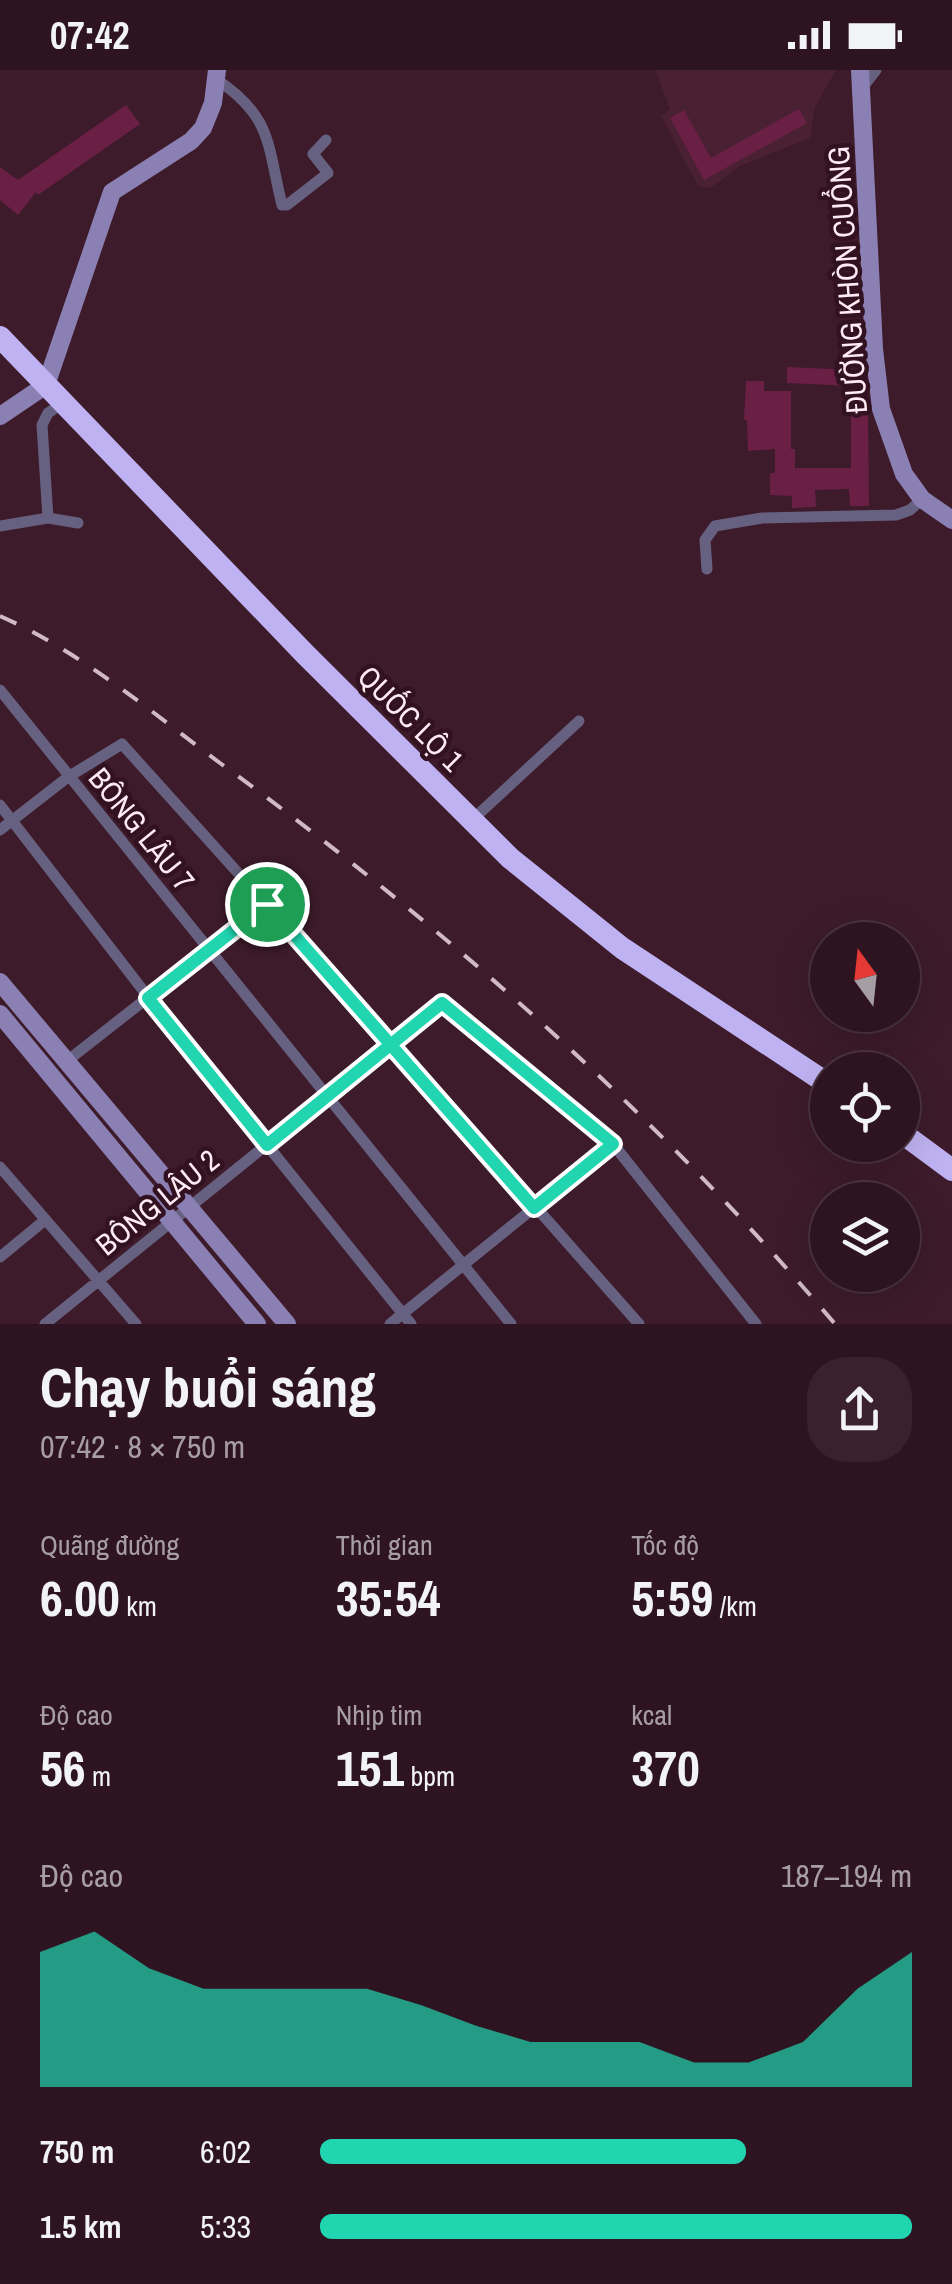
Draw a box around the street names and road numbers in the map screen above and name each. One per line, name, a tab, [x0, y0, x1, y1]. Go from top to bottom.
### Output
street label: ĐƯỜNG KHÒN CUỔNG	[818, 145, 876, 415]
street label: QUỐC LỘ 1	[349, 656, 473, 780]
street label: BÔNG LÂU 7	[80, 759, 204, 899]
street label: BÔNG LÂU 2	[87, 1140, 227, 1264]

